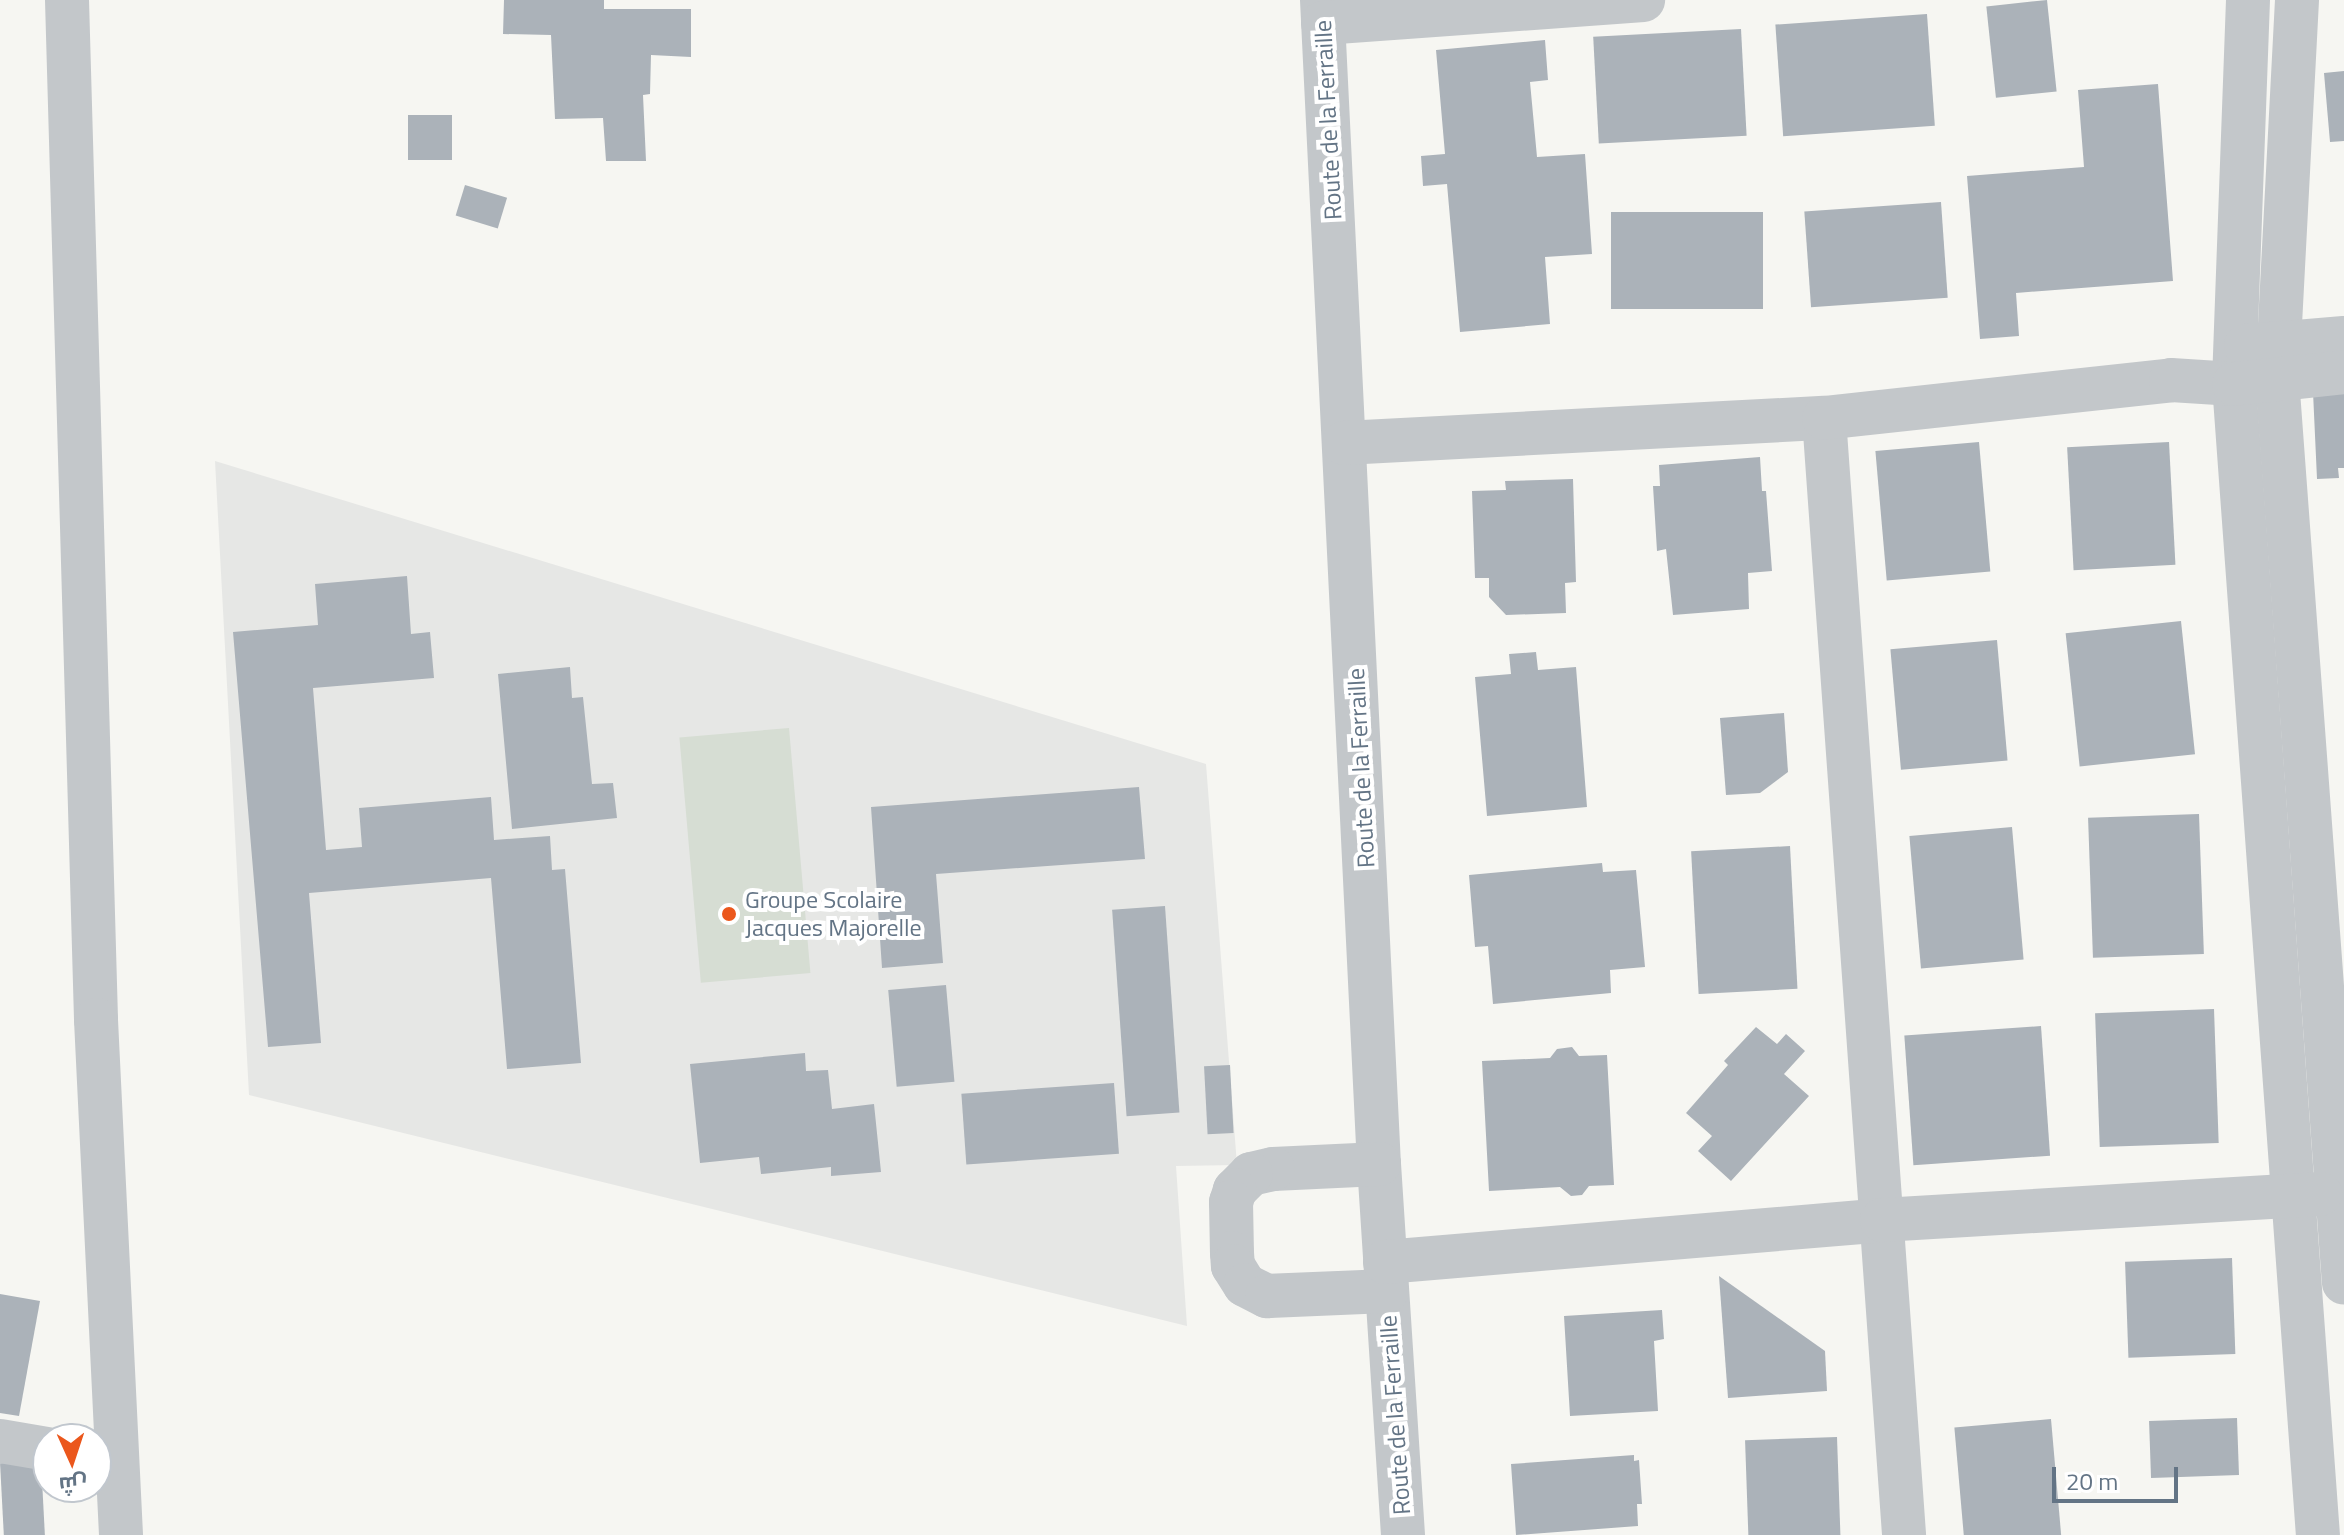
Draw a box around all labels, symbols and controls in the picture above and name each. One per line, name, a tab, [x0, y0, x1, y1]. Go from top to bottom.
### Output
street label: Route de la Ferraille	[1308, 19, 1348, 221]
street label: Route de la Ferraille	[1341, 667, 1381, 869]
place label: Groupe Scolaire Jacques Majorelle	[745, 886, 922, 942]
marker: Groupe Scolaire Jacques Majorelle	[720, 905, 738, 923]
street label: Route de la Ferraille	[1374, 1314, 1416, 1516]
north arrow	[32, 1423, 112, 1503]
scale bar	[2056, 1451, 2182, 1501]
text: 20 m	[2066, 1463, 2118, 1499]
text: ش	[58, 1467, 88, 1503]

